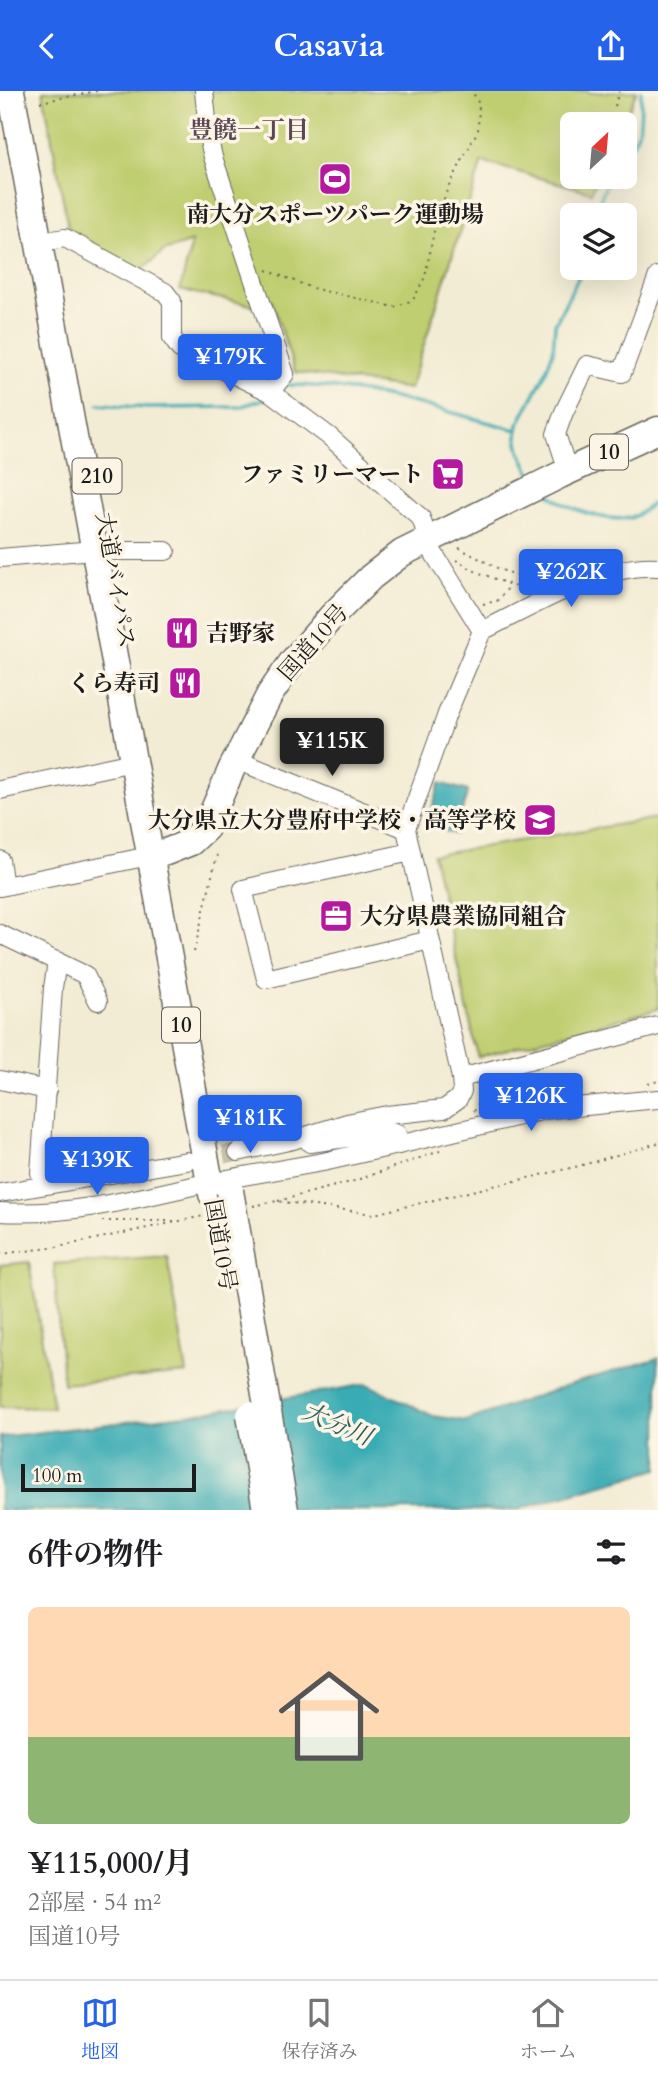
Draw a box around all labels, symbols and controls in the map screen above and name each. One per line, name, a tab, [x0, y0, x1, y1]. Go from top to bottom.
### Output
text: Casavia	[273, 24, 385, 68]
icon: back	[28, 27, 66, 65]
icon: share	[592, 27, 630, 65]
north arrow	[560, 112, 637, 189]
map controls	[560, 112, 637, 280]
district label: 豊饒一丁目	[189, 114, 309, 147]
sports icon: 南大分スポーツパーク運動場	[316, 160, 354, 198]
place label: 南大分スポーツパーク運動場	[186, 199, 484, 230]
button: layers	[560, 203, 637, 280]
pin: ¥179K	[181, 335, 279, 394]
text: ¥179K	[194, 341, 266, 372]
road number: 10	[590, 435, 628, 469]
supermarket icon: ファミリーマート	[429, 455, 467, 493]
road number: 210	[72, 459, 122, 493]
place label: ファミリーマート	[240, 459, 424, 490]
street label: 大道バイパス	[88, 510, 143, 651]
pin: ¥262K	[522, 549, 620, 609]
text: ¥262K	[535, 556, 607, 587]
street label: 国道10号	[271, 597, 355, 687]
restaurant icon: 吉野家	[163, 614, 201, 652]
place label: 吉野家	[206, 618, 275, 649]
restaurant icon: くら寿司	[166, 664, 204, 702]
place label: くら寿司	[68, 668, 160, 699]
pin: ¥115K	[283, 719, 381, 778]
text: ¥115K	[296, 725, 368, 756]
school or university icon: 大分県立大分豊府中学校・高等学校	[521, 801, 559, 839]
place label: 大分県立大分豊府中学校・高等学校	[148, 805, 516, 836]
office icon: 大分県農業協同組合	[317, 897, 355, 935]
place label: 大分県農業協同組合	[360, 901, 567, 932]
road number: 10	[162, 1007, 200, 1042]
pin: ¥126K	[482, 1073, 580, 1133]
text: ¥126K	[495, 1080, 567, 1111]
pin: ¥181K	[201, 1095, 299, 1155]
text: ¥181K	[214, 1102, 286, 1133]
pin: ¥139K	[48, 1137, 146, 1197]
text: ¥139K	[61, 1144, 133, 1175]
street label: 国道10号	[197, 1197, 244, 1293]
water label: 大分川	[297, 1395, 379, 1455]
scale bar	[21, 1461, 196, 1493]
text: 100 m	[32, 1463, 82, 1489]
icon: filters	[592, 1533, 630, 1571]
text: 6件の物件	[28, 1534, 163, 1575]
icon: home	[266, 1653, 392, 1779]
text: ¥115,000/月	[28, 1843, 194, 1884]
text: 2部屋 · 54 m²	[28, 1887, 161, 1918]
text: 国道10号	[28, 1921, 121, 1952]
tab: 地図	[81, 1994, 119, 2065]
tab: 保存済み	[281, 1994, 358, 2065]
tab: ホーム	[520, 1994, 577, 2065]

